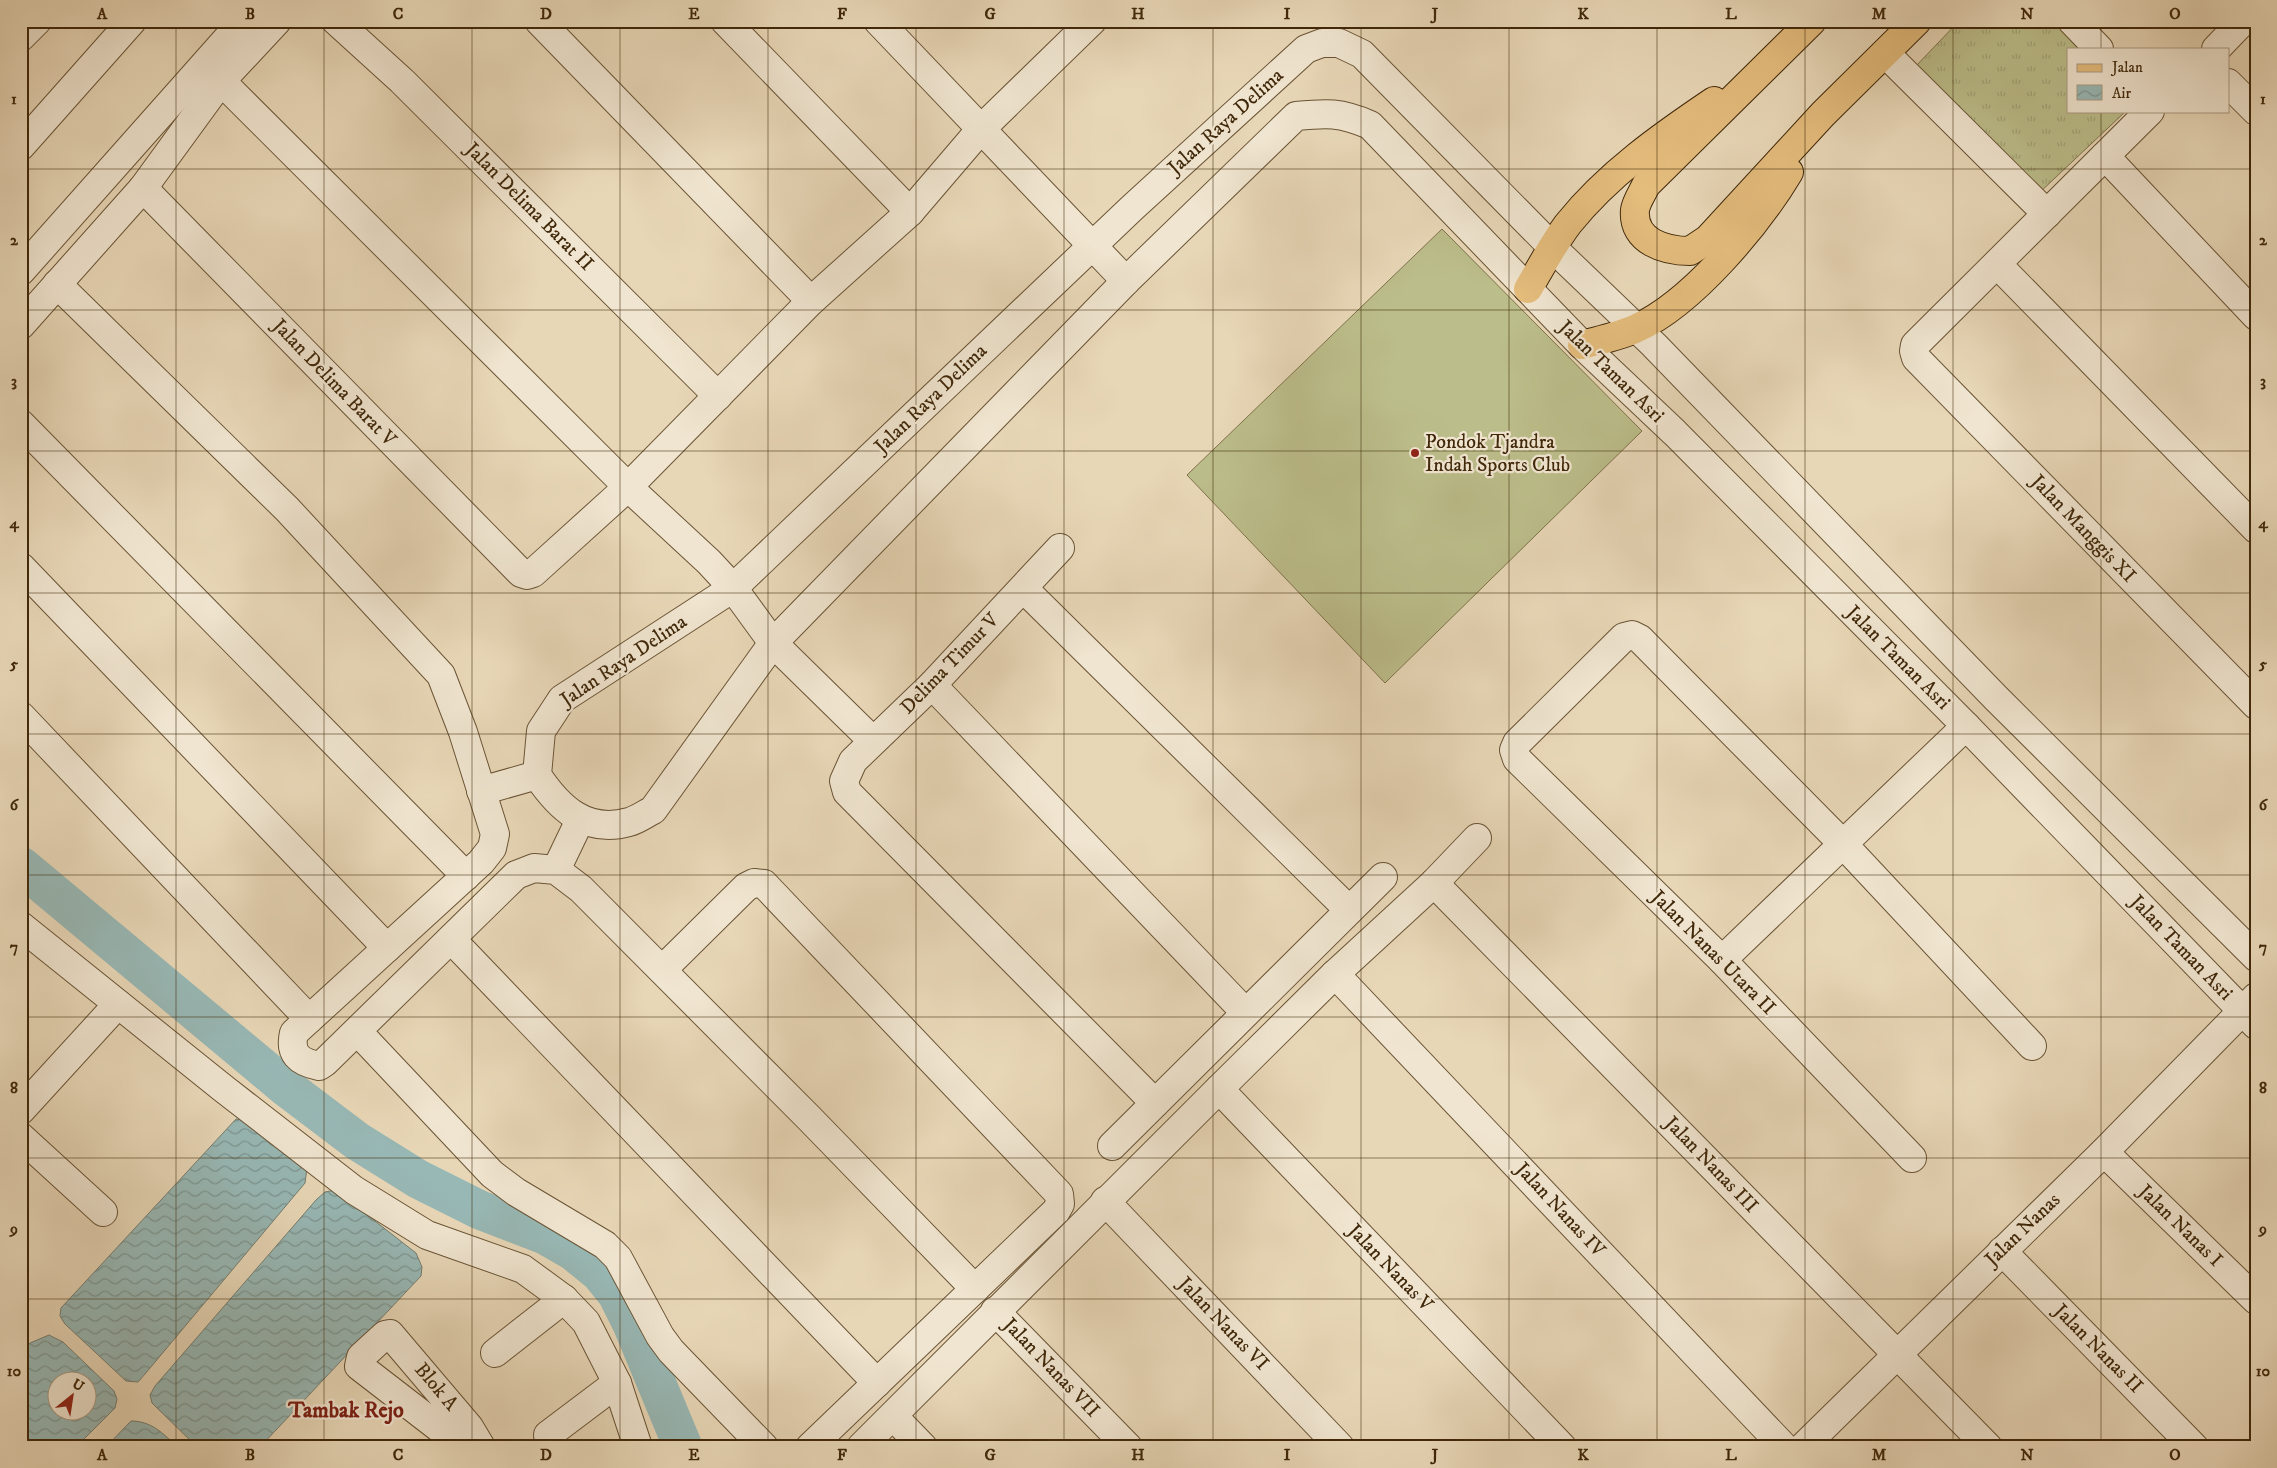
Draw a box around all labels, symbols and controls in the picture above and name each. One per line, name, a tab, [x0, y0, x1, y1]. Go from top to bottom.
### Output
text: A	[96, 4, 108, 24]
text: B	[245, 4, 255, 24]
text: C	[393, 4, 403, 24]
text: D	[540, 4, 552, 24]
text: E	[688, 4, 700, 24]
text: F	[837, 4, 847, 24]
text: G	[984, 4, 996, 24]
text: H	[1131, 4, 1145, 24]
text: I	[1284, 4, 1291, 24]
text: J	[1430, 4, 1439, 24]
text: K	[1577, 4, 1589, 24]
text: L	[1725, 4, 1737, 24]
text: M	[1872, 4, 1887, 24]
text: N	[2020, 4, 2034, 24]
text: O	[2169, 4, 2181, 24]
legend	[2067, 48, 2230, 112]
text: Jalan	[2110, 58, 2143, 77]
street label: Jalan Raya Delima	[1161, 63, 1289, 182]
text: Air	[2112, 84, 2131, 103]
text: 1	[11, 89, 17, 109]
text: 1	[2260, 89, 2266, 109]
street label: Jalan Delima Barat II	[458, 136, 599, 277]
text: 2	[10, 230, 19, 250]
text: 2	[2259, 230, 2268, 250]
street label: Jalan Delima Barat V	[265, 312, 402, 452]
street label: Jalan Taman Asri	[1551, 314, 1669, 429]
street label: Jalan Raya Delima	[868, 339, 993, 460]
text: 3	[11, 371, 17, 391]
text: 3	[2260, 371, 2266, 391]
place label: Pondok Tjandra Indah Sports Club	[1425, 430, 1570, 478]
marker: Pondok Tjandra Indah Sports Club	[1409, 447, 1421, 459]
street label: Jalan Manggis XI	[2024, 468, 2141, 588]
text: 4	[8, 513, 19, 533]
text: 4	[2257, 513, 2268, 533]
street label: Jalan Taman Asri	[1839, 599, 1955, 715]
street label: Delima Timur V	[895, 608, 1005, 720]
street label: Jalan Raya Delima	[554, 609, 692, 714]
text: 5	[9, 654, 18, 674]
text: 5	[2258, 654, 2267, 674]
text: 6	[10, 795, 20, 815]
text: 6	[2259, 795, 2269, 815]
street label: Jalan Nanas Utara II	[1644, 884, 1781, 1021]
street label: Jalan Taman Asri	[2123, 888, 2238, 1006]
text: 7	[10, 937, 18, 957]
text: 7	[2259, 937, 2267, 957]
text: 8	[10, 1078, 18, 1098]
text: 8	[2259, 1078, 2267, 1098]
street label: Jalan Nanas III	[1657, 1110, 1763, 1218]
street label: Jalan Nanas IV	[1508, 1156, 1610, 1263]
street label: Jalan Nanas I	[2131, 1178, 2227, 1272]
street label: Jalan Nanas	[1979, 1188, 2066, 1274]
street label: Jalan Nanas V	[1341, 1217, 1438, 1317]
text: 9	[9, 1219, 18, 1239]
text: 9	[2258, 1219, 2267, 1239]
street label: Jalan Nanas VI	[1171, 1271, 1274, 1376]
street label: Jalan Nanas II	[2047, 1298, 2148, 1399]
street label: Jalan Nanas VII	[996, 1312, 1105, 1423]
street label: Blok A	[409, 1358, 463, 1416]
text: 10	[7, 1361, 22, 1381]
text: 10	[2256, 1361, 2271, 1381]
north arrow	[48, 1370, 98, 1420]
text: U	[69, 1375, 87, 1396]
district label: Tambak Rejo	[287, 1397, 404, 1425]
text: A	[96, 1445, 108, 1465]
text: B	[245, 1445, 255, 1465]
text: C	[393, 1445, 403, 1465]
text: D	[540, 1445, 552, 1465]
text: E	[688, 1445, 700, 1465]
text: F	[837, 1445, 847, 1465]
text: G	[984, 1445, 996, 1465]
text: H	[1131, 1445, 1145, 1465]
text: I	[1284, 1445, 1291, 1465]
text: J	[1430, 1445, 1439, 1465]
text: K	[1577, 1445, 1589, 1465]
text: L	[1725, 1445, 1737, 1465]
text: M	[1872, 1445, 1887, 1465]
text: N	[2020, 1445, 2034, 1465]
text: O	[2169, 1445, 2181, 1465]

